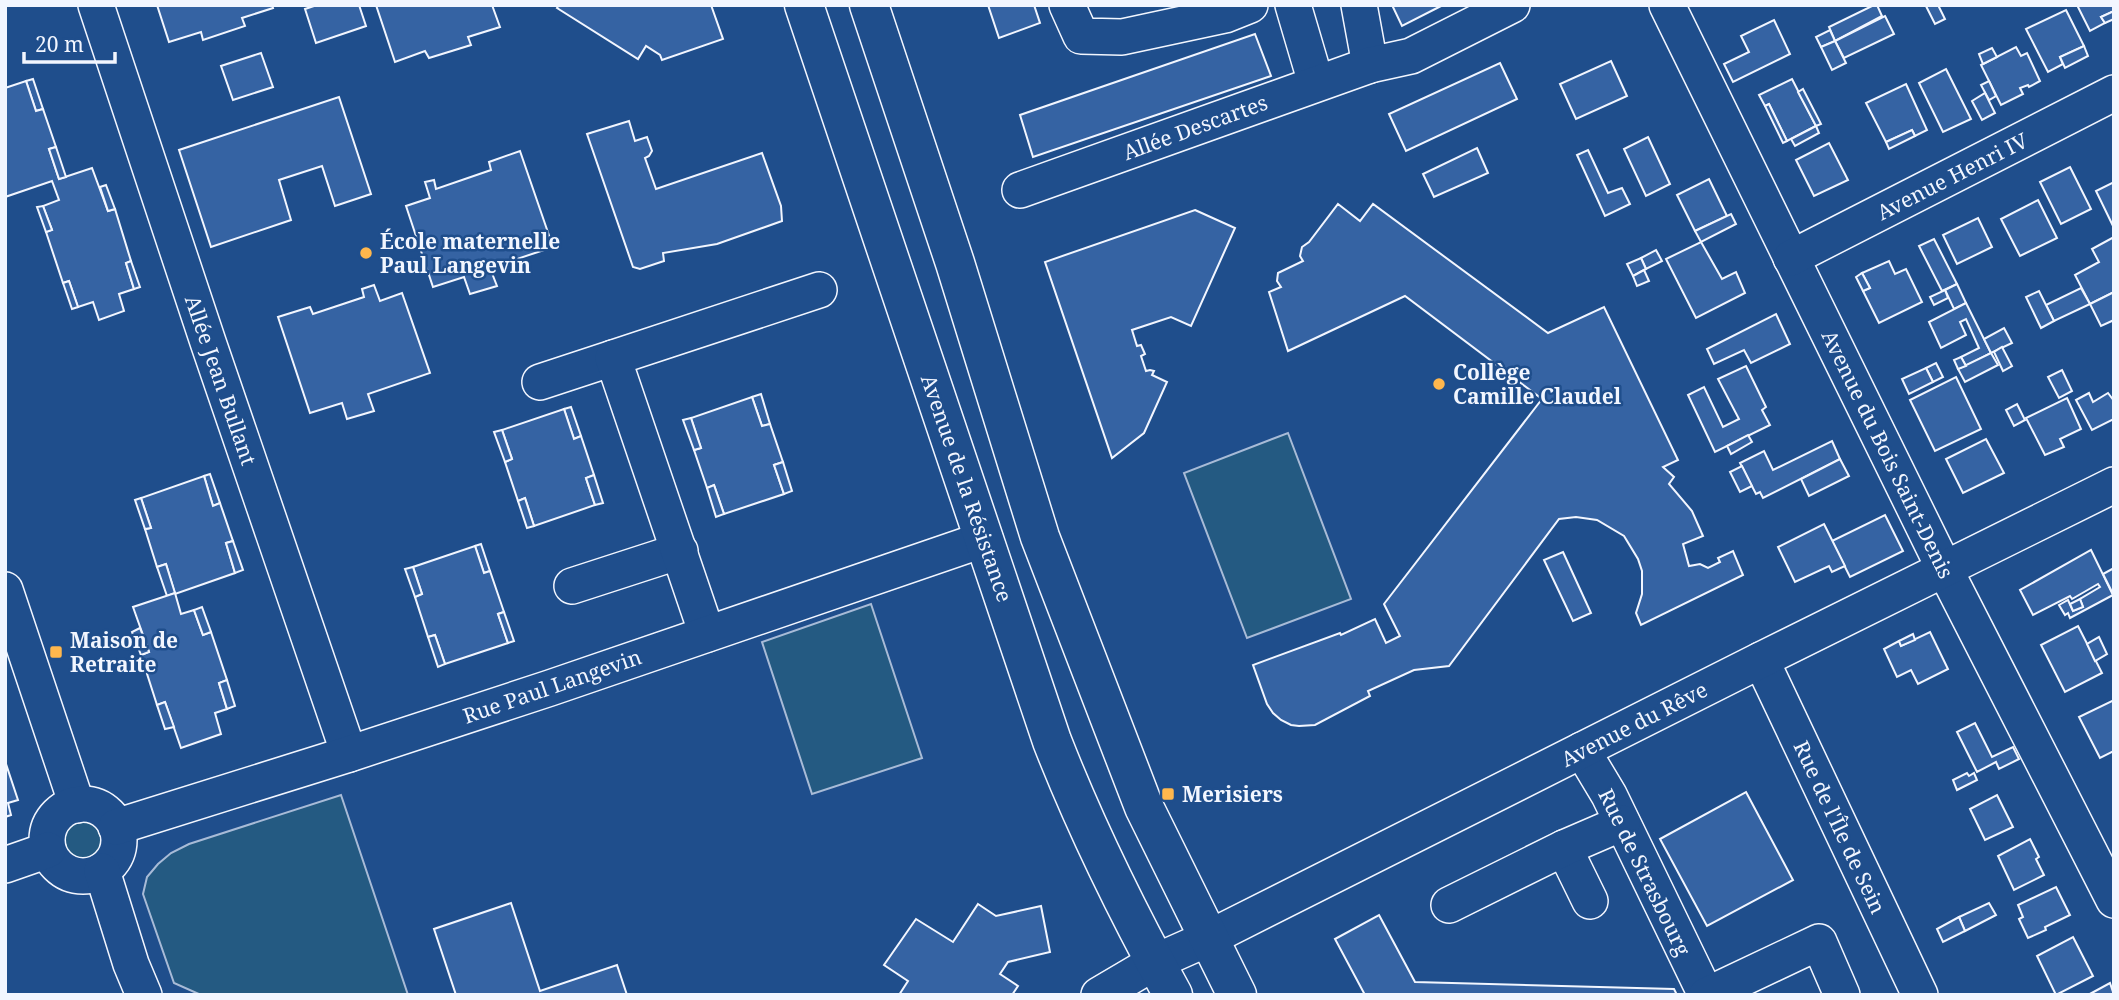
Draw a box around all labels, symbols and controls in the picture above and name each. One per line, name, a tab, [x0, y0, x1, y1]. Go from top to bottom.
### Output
scale bar	[24, 21, 116, 65]
text: 20 m	[35, 30, 84, 58]
street label: Allée Descartes	[1119, 88, 1271, 166]
street label: Avenue Henri IV	[1872, 125, 2033, 226]
place label: École maternelle Paul Langevin	[380, 227, 560, 279]
marker: École maternelle Paul Langevin	[358, 245, 374, 261]
street label: Allée Jean Bullant	[179, 291, 263, 469]
street label: Avenue du Bois Saint-Denis	[1816, 325, 1960, 583]
place label: Collège Camille Claudel	[1453, 358, 1622, 410]
street label: Avenue de la Résistance	[915, 370, 1019, 606]
marker: Collège Camille Claudel	[1431, 376, 1447, 392]
place label: Maison de Retraite	[70, 626, 178, 678]
street label: Rue Paul Langevin	[459, 642, 645, 730]
marker: Maison de Retraite	[48, 644, 64, 660]
street label: Avenue du Rêve	[1556, 675, 1712, 773]
street label: Rue de l'Île de Sein	[1788, 736, 1892, 918]
place label: Merisiers	[1182, 780, 1283, 808]
street label: Rue de Strasbourg	[1592, 784, 1698, 961]
marker: Merisiers	[1160, 786, 1176, 802]

